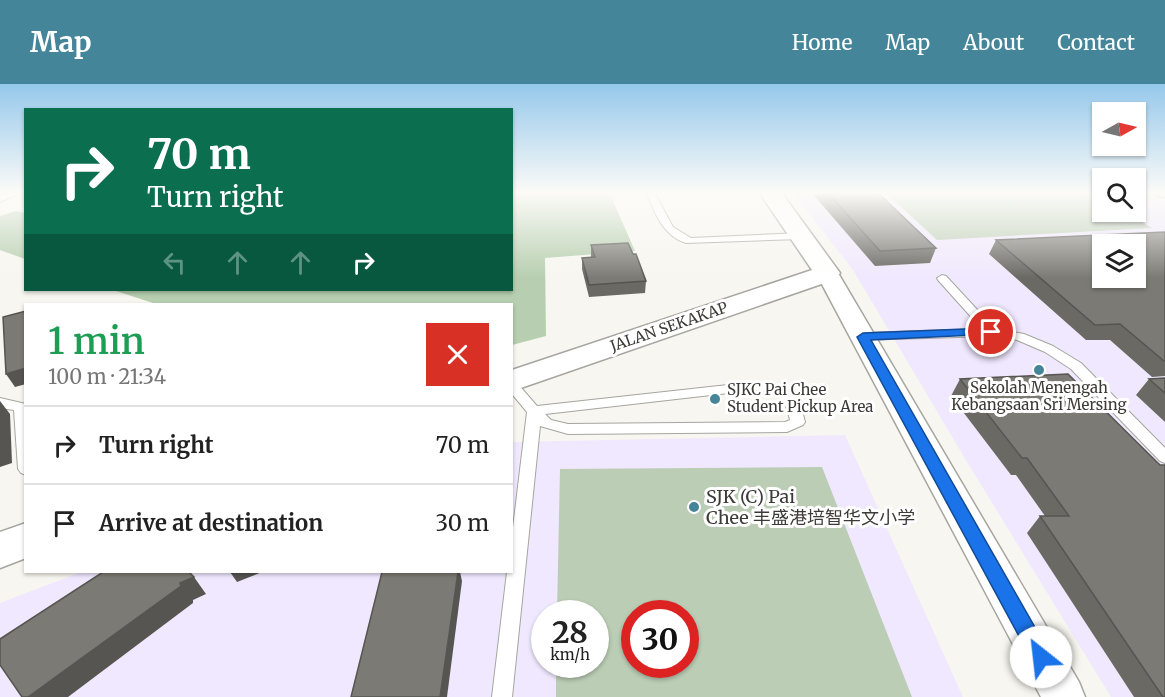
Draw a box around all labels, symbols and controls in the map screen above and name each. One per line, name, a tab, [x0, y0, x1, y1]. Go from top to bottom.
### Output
text: Map	[30, 24, 92, 60]
text: Home	[792, 29, 852, 56]
text: Map	[885, 29, 930, 56]
text: About	[963, 29, 1024, 56]
text: Contact	[1057, 29, 1135, 56]
north arrow	[1092, 102, 1146, 156]
map controls	[1092, 102, 1146, 288]
text: 70 m	[147, 128, 251, 180]
icon: right	[48, 132, 126, 210]
button: search	[1092, 168, 1146, 222]
text: Turn right	[147, 180, 284, 214]
button: layers	[1092, 234, 1146, 288]
icon: left	[158, 246, 191, 279]
icon: ahead	[221, 246, 254, 279]
icon: ahead	[284, 246, 317, 279]
icon: right	[347, 246, 380, 279]
street label: JALAN SEKAKAP	[607, 297, 730, 356]
pin	[965, 306, 1016, 357]
icon: arrive	[974, 315, 1007, 348]
text: 1 min	[48, 319, 145, 364]
button: close	[426, 323, 489, 386]
marker: Sekolah Menengah Kebangsaan Sri Mersing	[1032, 363, 1046, 377]
text: 100 m · 21:34	[48, 364, 166, 389]
place label: Sekolah Menengah Kebangsaan Sri Mersing	[951, 378, 1127, 414]
place label: SJKC Pai Chee Student Pickup Area	[727, 380, 873, 416]
marker: SJKC Pai Chee Student Pickup Area	[708, 392, 722, 406]
icon: right	[48, 429, 81, 462]
text: Turn right	[99, 431, 213, 459]
text: 70 m	[436, 431, 489, 459]
place label: SJK (C) Pai Chee 丰盛港培智华文小学	[706, 485, 915, 529]
marker: SJK (C) Pai Chee 丰盛港培智华文小学	[687, 500, 701, 514]
icon: arrive	[48, 507, 81, 540]
text: Arrive at destination	[99, 509, 323, 537]
text: 30 m	[435, 509, 489, 537]
speed limit sign: 30	[621, 600, 699, 678]
text: 28	[552, 613, 588, 651]
position arrow	[1009, 625, 1073, 689]
text: km/h	[550, 645, 590, 664]

